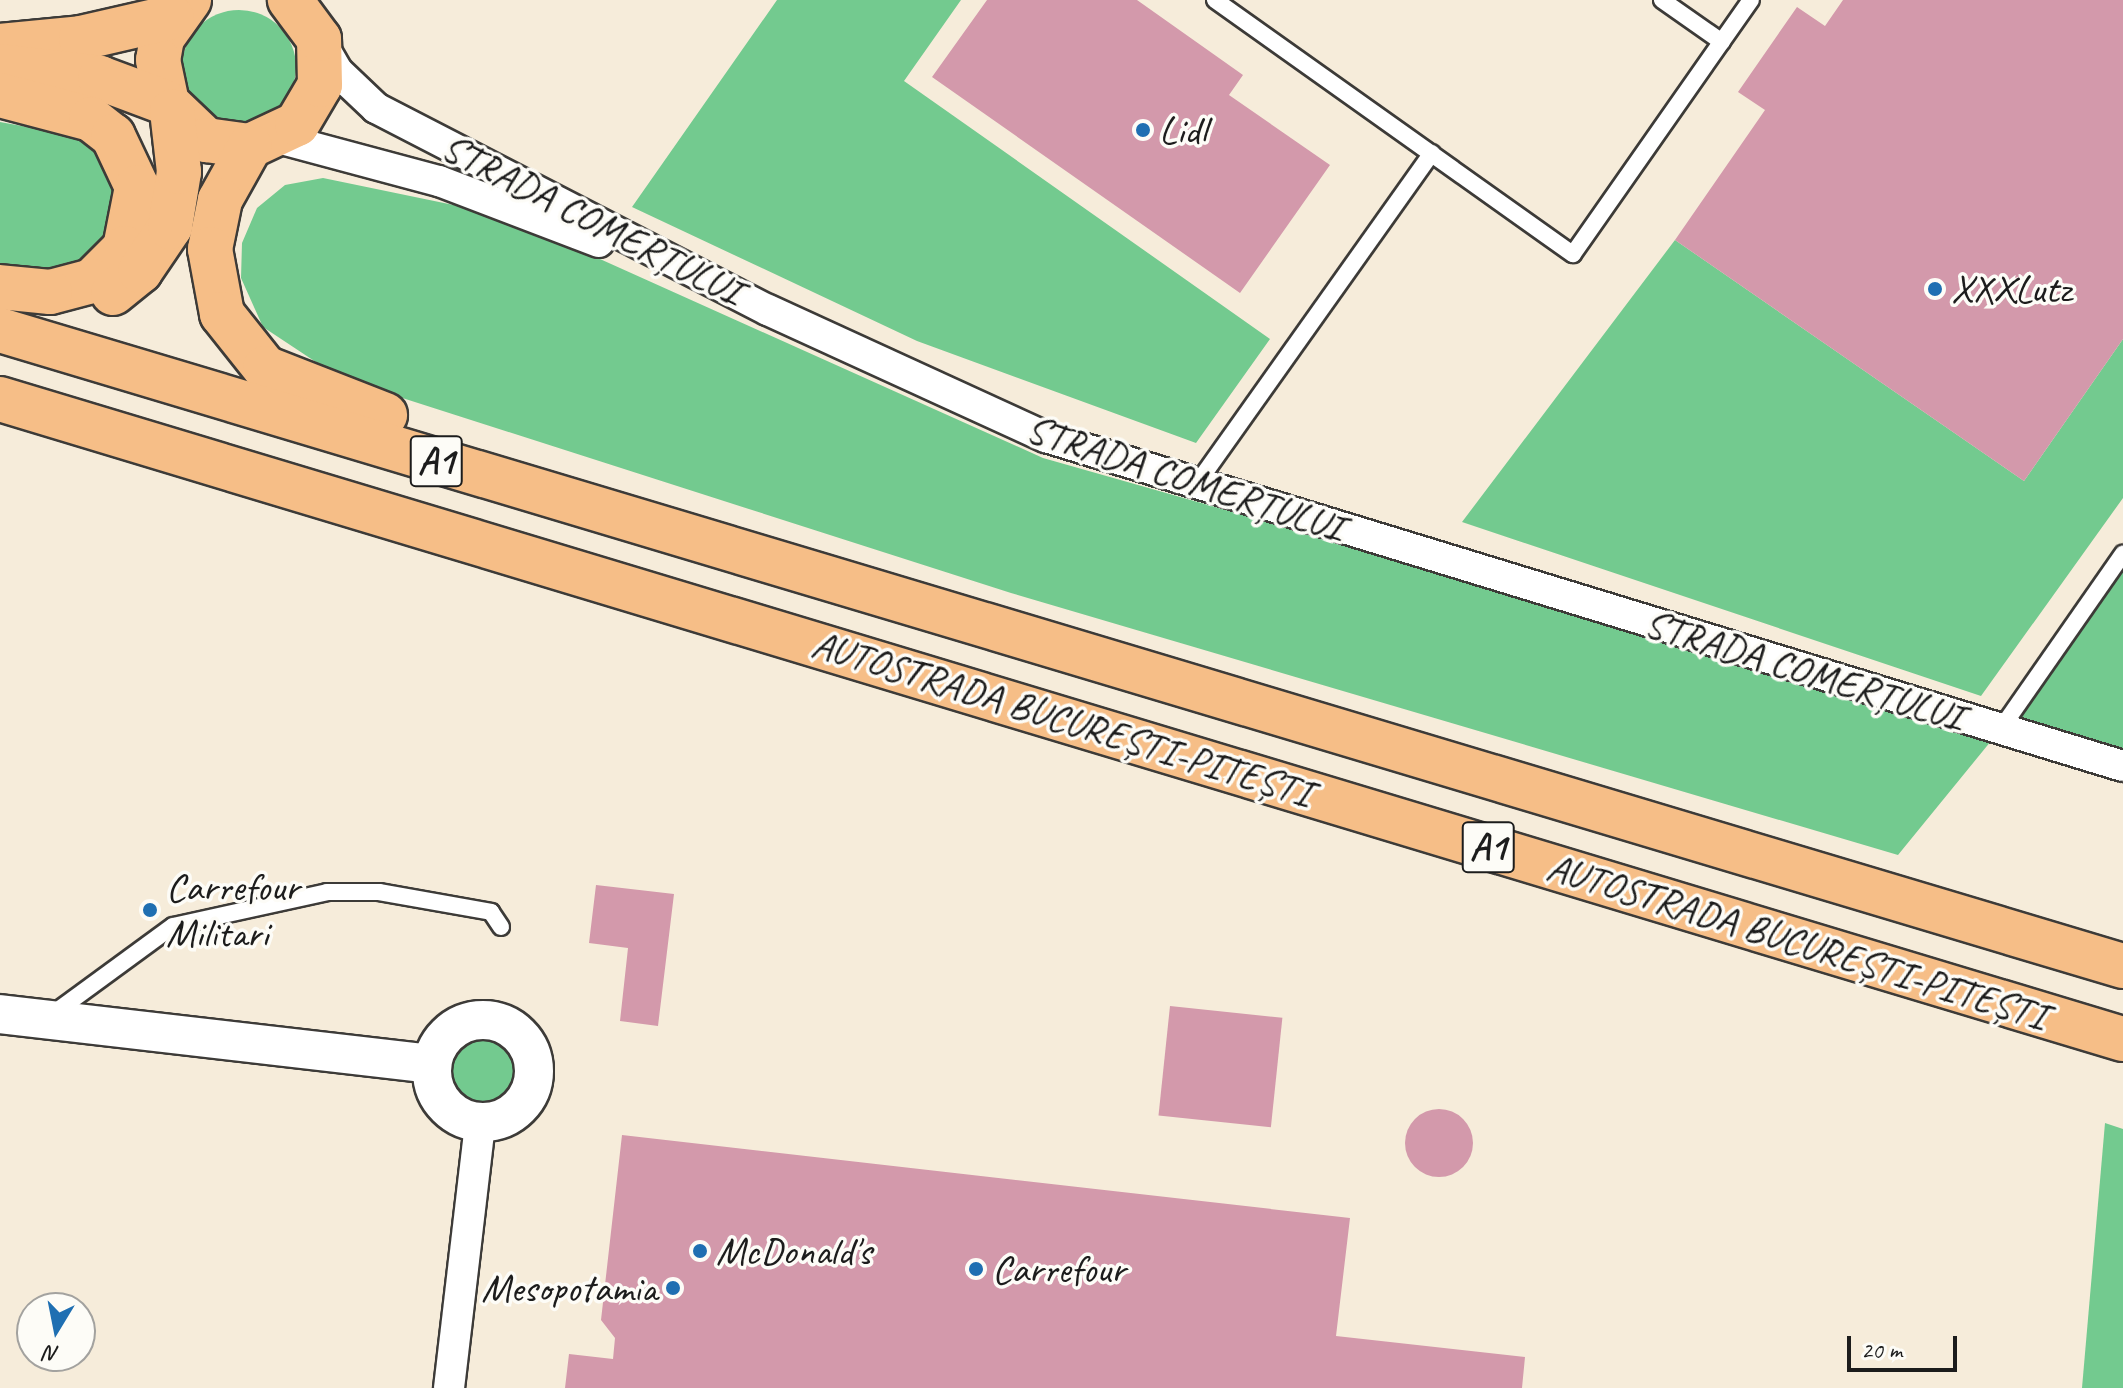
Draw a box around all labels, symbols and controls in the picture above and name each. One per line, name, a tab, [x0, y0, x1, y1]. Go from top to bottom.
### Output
place label: Lidl	[1159, 106, 1206, 154]
marker: Lidl	[1134, 121, 1152, 139]
street label: STRADA COMERȚULUI	[435, 123, 749, 315]
place label: XXXLutz	[1951, 265, 2071, 313]
marker: XXXLutz	[1926, 280, 1944, 298]
street label: STRADA COMERȚULUI	[1022, 405, 1348, 551]
road number: A1	[408, 427, 464, 495]
street label: STRADA COMERȚULUI	[1640, 599, 1968, 741]
street label: AUTOSTRADA BUCUREȘTI-PITEȘTI	[807, 619, 1317, 817]
road number: A1	[1460, 813, 1516, 881]
street label: AUTOSTRADA BUCUREȘTI-PITEȘTI	[1542, 842, 2052, 1040]
place label: Carrefour Militari	[166, 863, 299, 957]
marker: Carrefour Militari	[141, 901, 159, 919]
place label: McDonald's	[716, 1227, 871, 1275]
marker: McDonald's	[691, 1242, 709, 1260]
place label: Carrefour	[992, 1245, 1125, 1293]
marker: Carrefour	[967, 1260, 985, 1278]
place label: Mesopotamia	[481, 1264, 657, 1312]
marker: Mesopotamia	[664, 1279, 682, 1297]
north arrow	[16, 1292, 96, 1372]
scale bar	[1851, 1320, 1961, 1370]
text: 20 m	[1861, 1335, 1902, 1365]
text: N	[43, 1339, 61, 1369]

